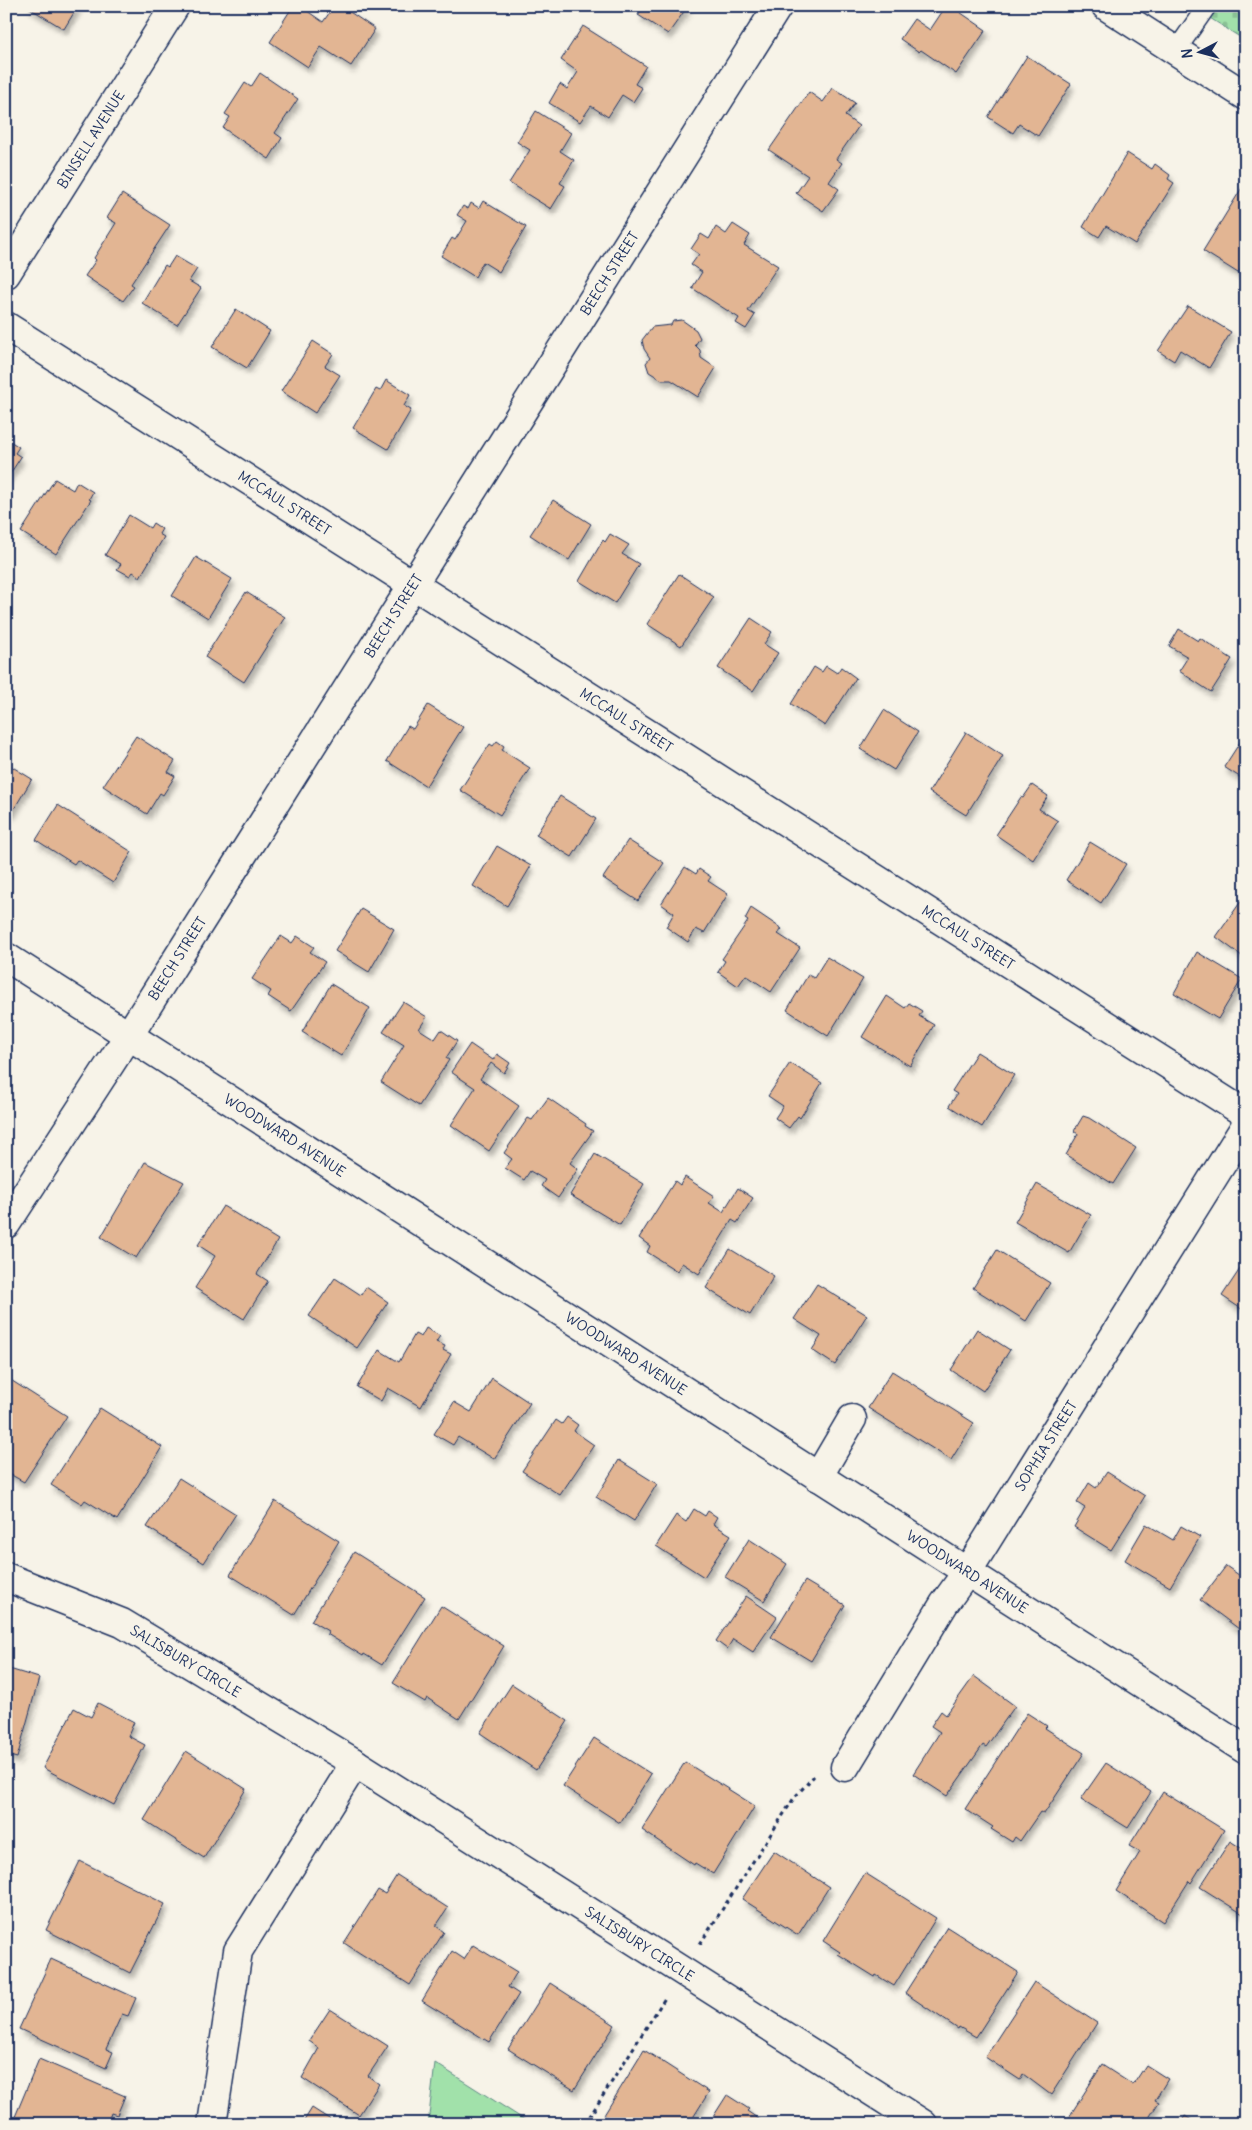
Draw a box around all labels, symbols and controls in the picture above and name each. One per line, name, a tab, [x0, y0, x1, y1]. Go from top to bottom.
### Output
north arrow	[1174, 28, 1224, 78]
text: N	[1178, 48, 1197, 59]
street label: BINSELL AVENUE	[53, 87, 128, 192]
street label: BEECH STREET	[576, 228, 643, 319]
street label: MCCAUL STREET	[235, 467, 334, 539]
street label: BEECH STREET	[360, 571, 426, 661]
street label: MCCAUL STREET	[576, 684, 676, 756]
street label: MCCAUL STREET	[918, 901, 1018, 974]
street label: BEECH STREET	[144, 913, 210, 1004]
street label: WOODWARD AVENUE	[221, 1090, 349, 1181]
street label: WOODWARD AVENUE	[562, 1308, 690, 1399]
street label: SOPHIA STREET	[1011, 1397, 1081, 1494]
street label: WOODWARD AVENUE	[903, 1526, 1031, 1617]
street label: SALISBURY CIRCLE	[127, 1621, 244, 1701]
street label: SALISBURY CIRCLE	[582, 1903, 698, 1985]

